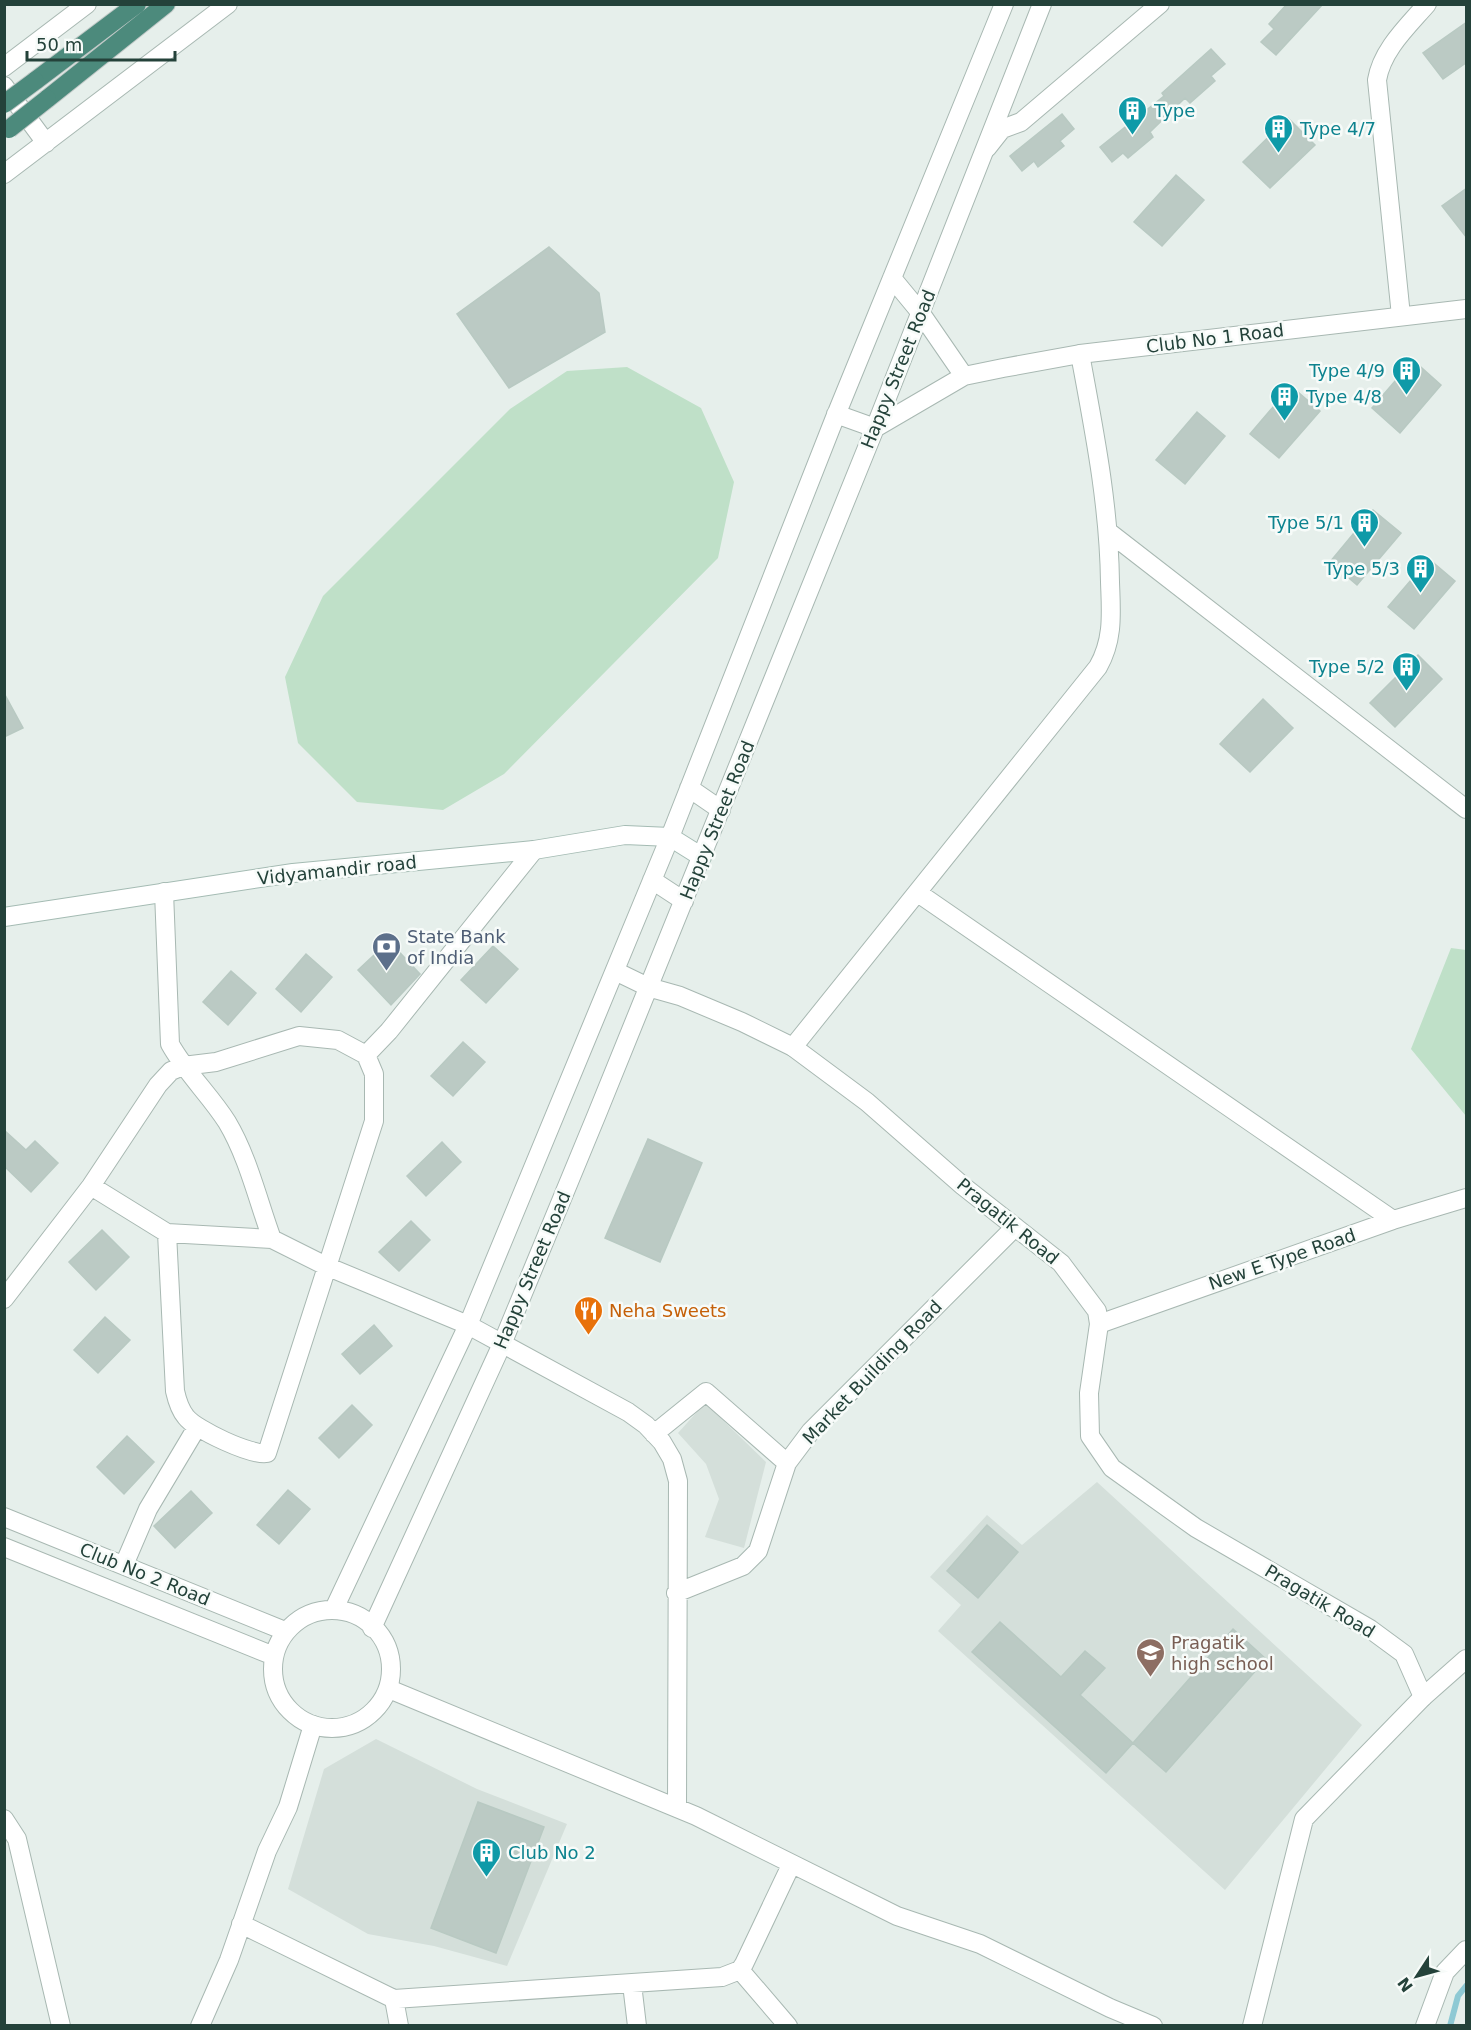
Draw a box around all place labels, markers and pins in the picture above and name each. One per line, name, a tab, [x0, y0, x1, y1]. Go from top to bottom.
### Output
building icon: Type	[1117, 94, 1149, 136]
place label: Type	[1153, 100, 1195, 121]
building icon: Type 4/7	[1263, 112, 1295, 154]
place label: Type 4/7	[1299, 118, 1376, 139]
building icon: Type 4/9	[1390, 354, 1422, 396]
place label: Type 4/9	[1308, 360, 1385, 381]
building icon: Type 4/8	[1269, 380, 1301, 422]
place label: Type 4/8	[1305, 386, 1382, 407]
building icon: Type 5/1	[1349, 506, 1381, 548]
place label: Type 5/1	[1267, 512, 1344, 533]
building icon: Type 5/3	[1405, 552, 1437, 594]
place label: Type 5/3	[1323, 558, 1400, 579]
building icon: Type 5/2	[1390, 650, 1422, 692]
place label: Type 5/2	[1308, 656, 1385, 677]
place label: State Bank of India	[407, 926, 506, 968]
bank icon: State Bank of India	[370, 930, 402, 972]
restaurant icon: Neha Sweets	[572, 1294, 604, 1336]
place label: Neha Sweets	[609, 1300, 726, 1321]
place label: Pragatik high school	[1171, 1632, 1274, 1674]
school or university icon: Pragatik high school	[1134, 1636, 1166, 1678]
building icon: Club No 2	[471, 1836, 503, 1878]
place label: Club No 2	[508, 1842, 596, 1863]

